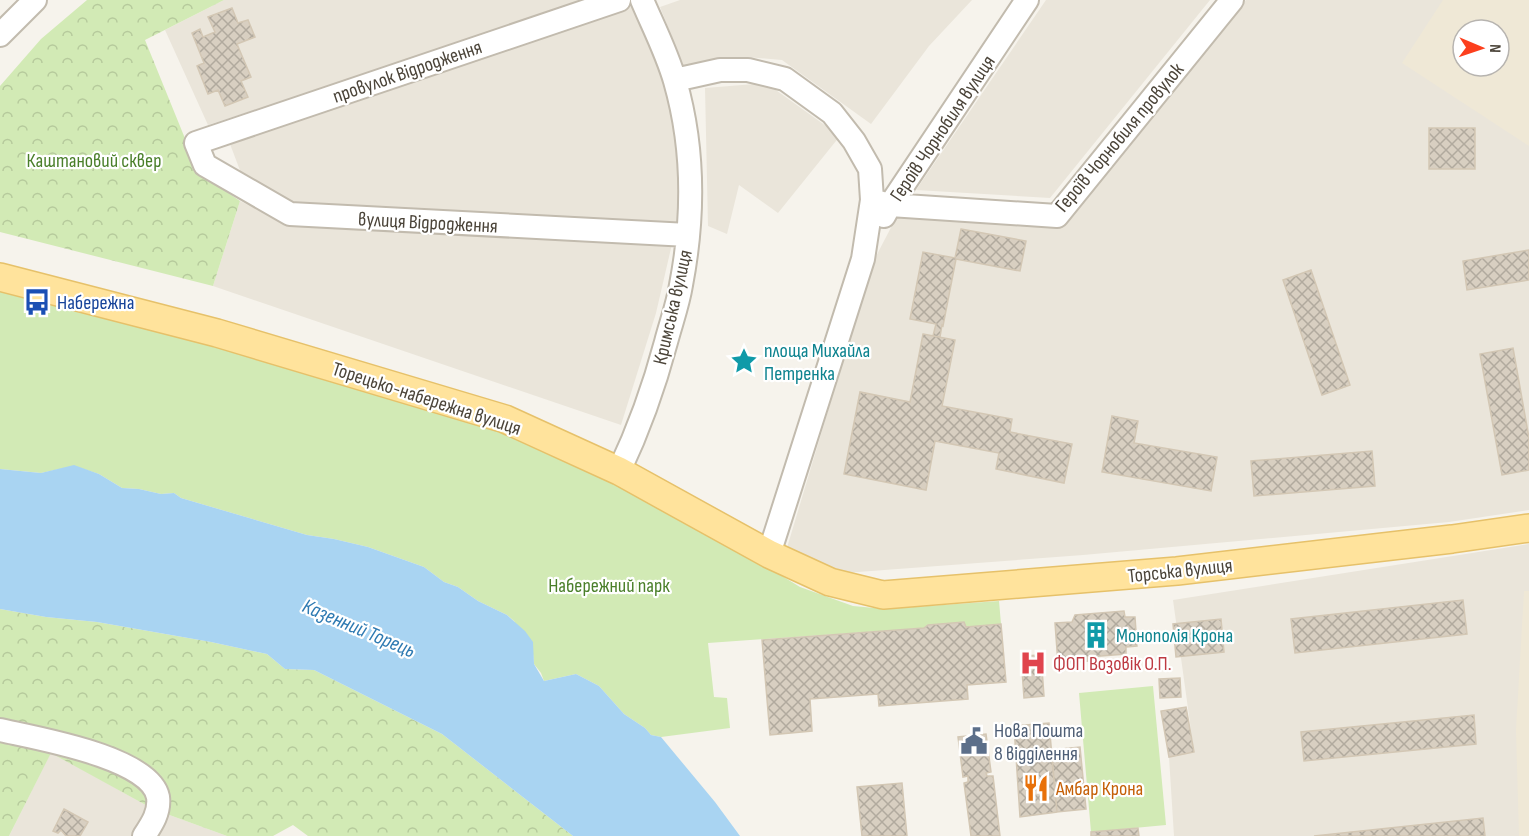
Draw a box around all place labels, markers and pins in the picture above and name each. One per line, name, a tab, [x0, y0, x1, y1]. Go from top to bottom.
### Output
bus stop icon: Набережна	[22, 287, 52, 317]
place label: Набережна	[57, 291, 134, 315]
place label: площа Михайла Петренка	[764, 339, 870, 386]
place icon: площа Михайла Петренка	[729, 346, 759, 376]
building icon: Монополія Крона	[1081, 620, 1111, 650]
place label: Монополія Крона	[1116, 624, 1233, 648]
hospital icon: ФОП Возовік О.П.	[1018, 648, 1048, 678]
place label: ФОП Возовік О.П.	[1053, 652, 1171, 676]
place label: Нова Пошта 8 відділення	[994, 719, 1083, 766]
public building icon: Нова Пошта 8 відділення	[959, 726, 989, 756]
restaurant icon: Амбар Крона	[1021, 773, 1051, 803]
place label: Амбар Крона	[1055, 777, 1143, 801]

